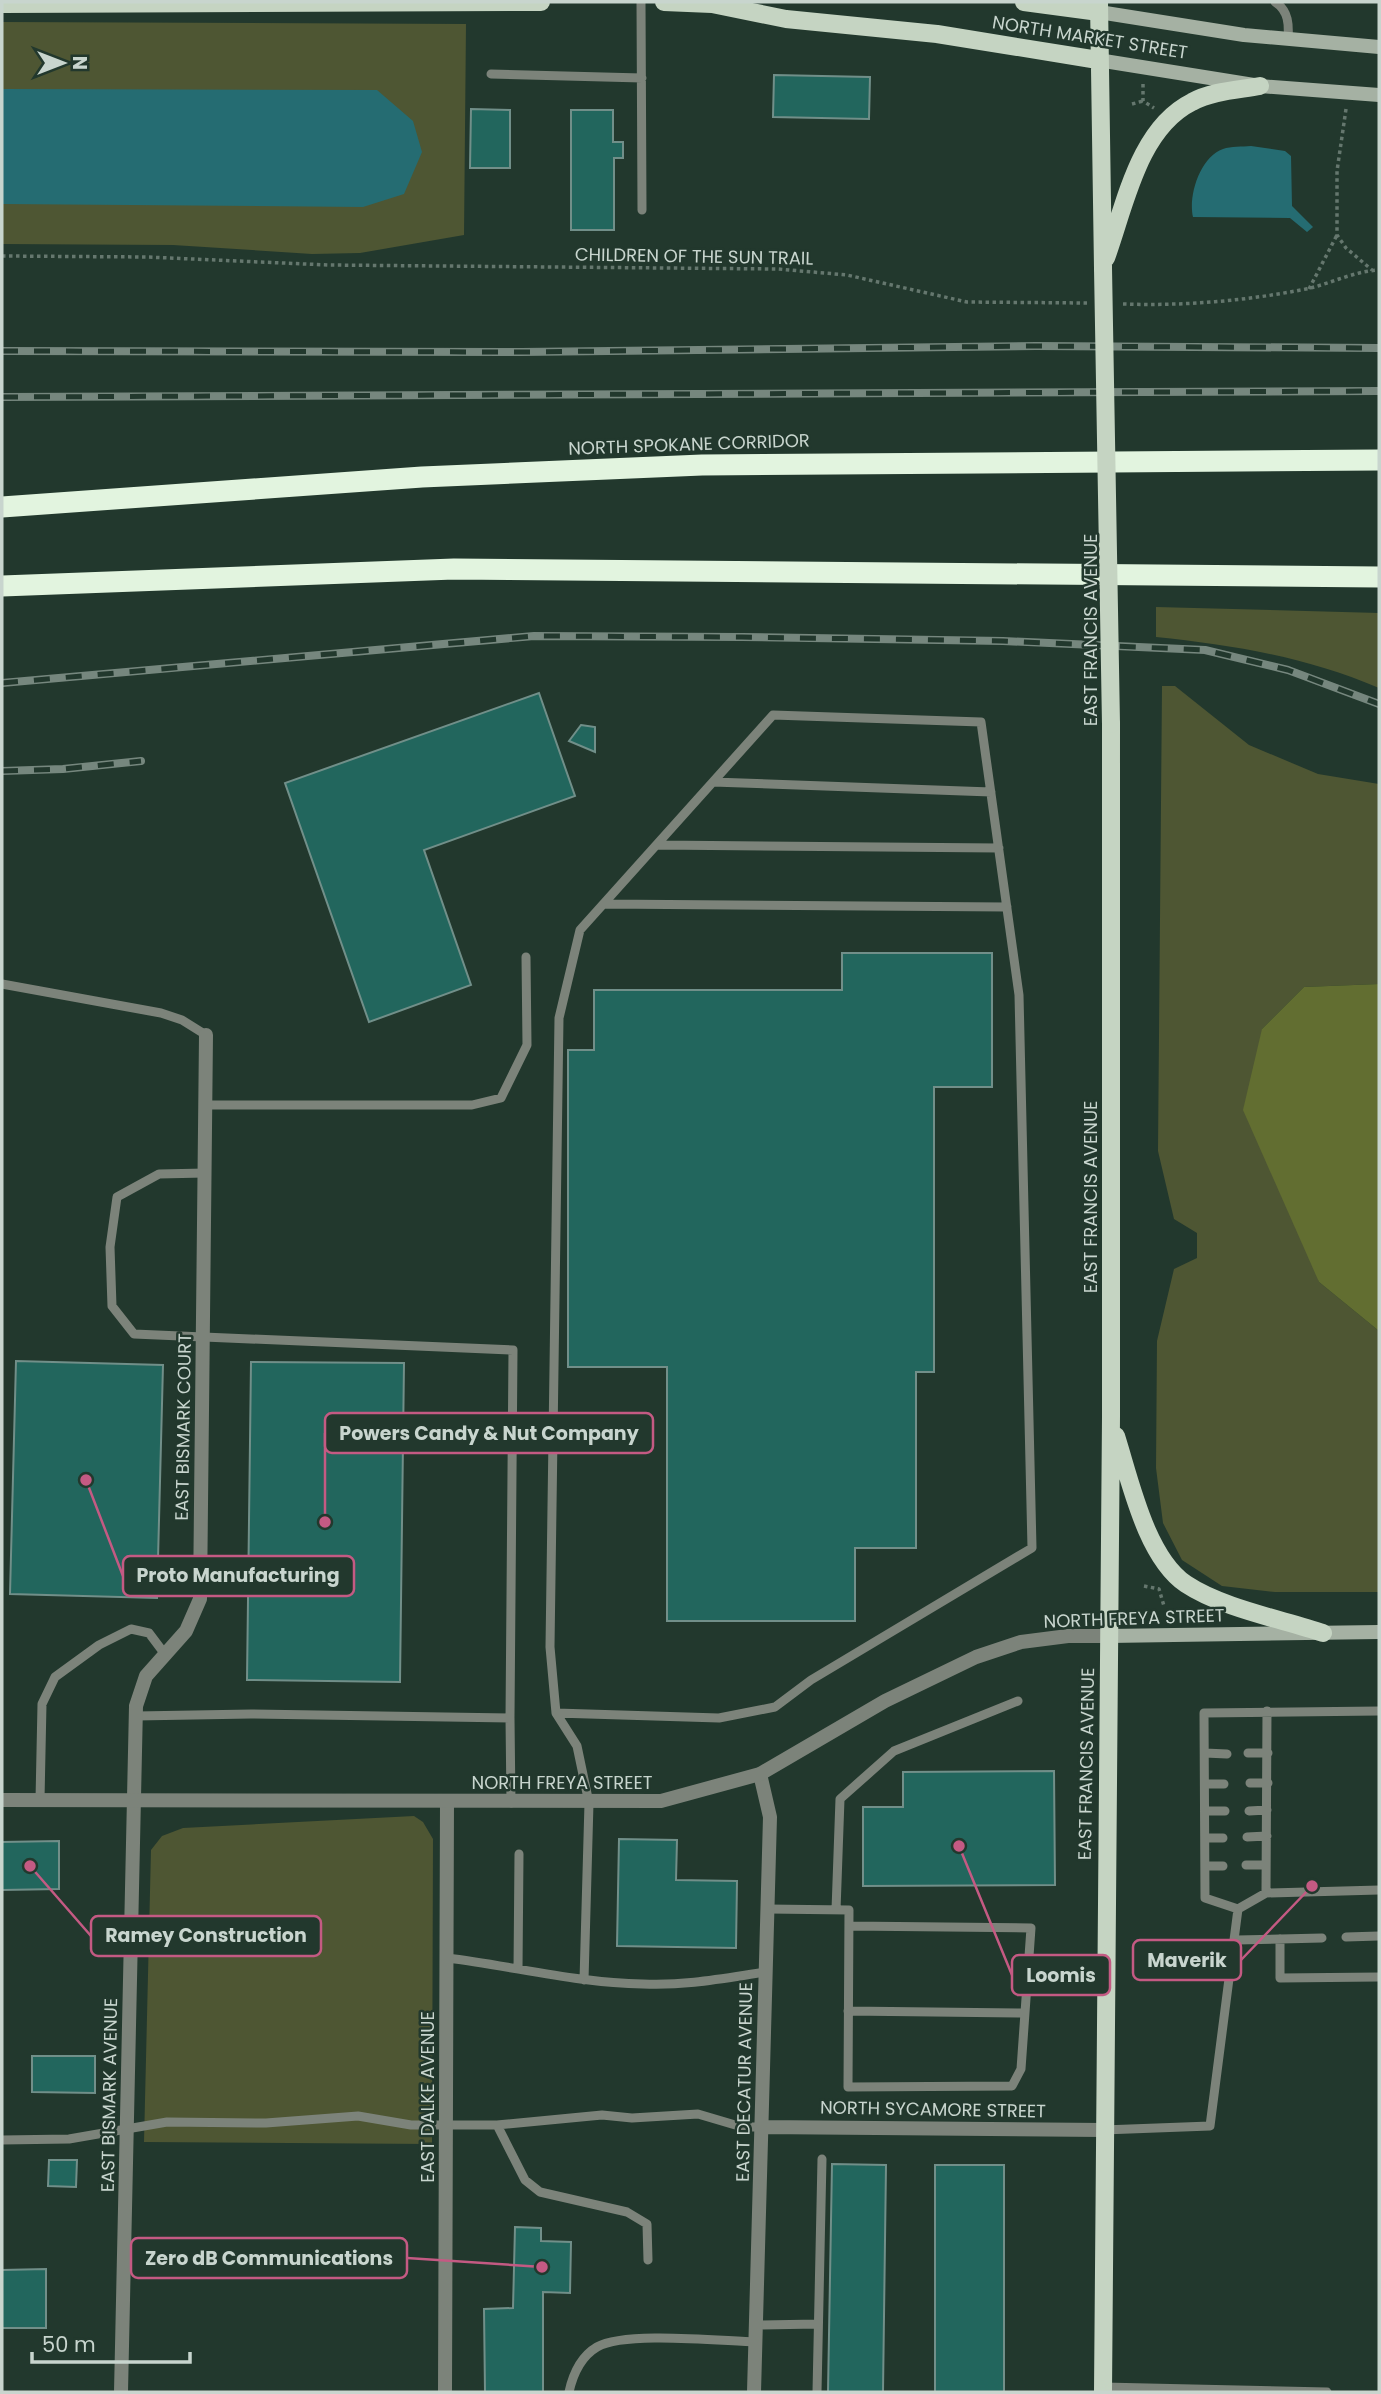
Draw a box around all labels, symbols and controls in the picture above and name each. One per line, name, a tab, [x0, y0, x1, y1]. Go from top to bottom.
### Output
street label: NORTH MARKET STREET	[991, 9, 1190, 65]
north arrow	[28, 28, 98, 98]
text: N	[66, 56, 93, 70]
street label: CHILDREN OF THE SUN TRAIL	[575, 241, 814, 271]
street label: NORTH SPOKANE CORRIDOR	[568, 427, 810, 461]
street label: EAST FRANCIS AVENUE	[1078, 534, 1103, 726]
street label: EAST FRANCIS AVENUE	[1078, 1101, 1103, 1293]
street label: EAST BISMARK COURT	[169, 1333, 197, 1521]
callout: Powers Candy & Nut Company	[325, 1413, 653, 1453]
text: Powers Candy & Nut Company	[339, 1420, 640, 1447]
callout: Proto Manufacturing	[123, 1556, 354, 1596]
text: Proto Manufacturing	[136, 1562, 340, 1589]
street label: NORTH FREYA STREET	[1043, 1602, 1225, 1634]
street label: EAST FRANCIS AVENUE	[1072, 1668, 1100, 1860]
street label: NORTH FREYA STREET	[472, 1770, 653, 1795]
callout: Ramey Construction	[91, 1916, 321, 1956]
text: Ramey Construction	[105, 1922, 307, 1949]
callout: Maverik	[1133, 1940, 1241, 1980]
text: Maverik	[1147, 1947, 1227, 1974]
callout: Loomis	[1012, 1955, 1110, 1995]
text: Loomis	[1026, 1962, 1096, 1989]
street label: EAST DECATUR AVENUE	[730, 1982, 758, 2182]
street label: EAST BISMARK AVENUE	[95, 1998, 123, 2192]
street label: EAST DALKE AVENUE	[415, 2011, 440, 2183]
street label: NORTH SYCAMORE STREET	[820, 2095, 1046, 2123]
callout: Zero dB Communications	[131, 2238, 407, 2278]
text: Zero dB Communications	[145, 2245, 393, 2272]
scale bar	[32, 2320, 189, 2364]
text: 50 m	[42, 2330, 96, 2359]

